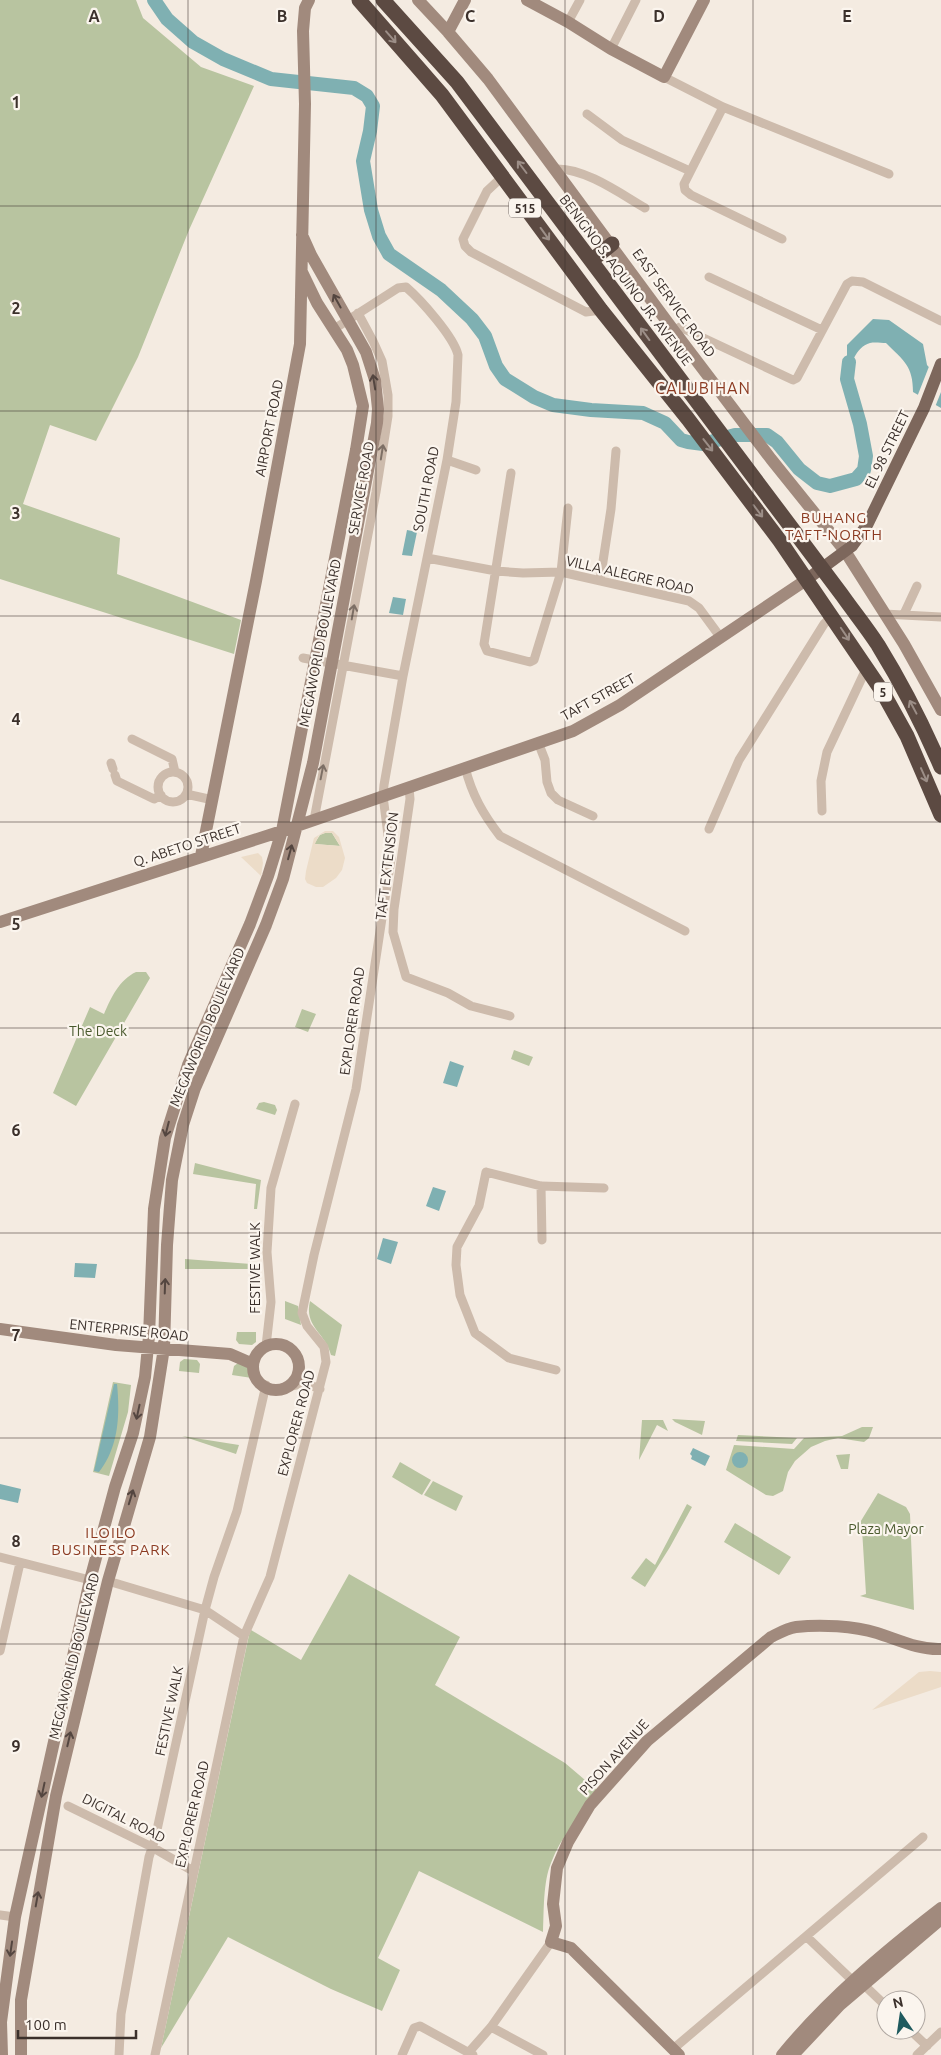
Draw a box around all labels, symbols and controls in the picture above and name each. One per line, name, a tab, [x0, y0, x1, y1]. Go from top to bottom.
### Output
text: A	[88, 7, 100, 25]
text: B	[277, 7, 287, 25]
text: C	[465, 7, 475, 25]
text: D	[653, 7, 665, 25]
text: E	[842, 7, 852, 25]
one-way arrow	[385, 30, 396, 43]
text: 1	[11, 93, 21, 111]
one-way arrow	[516, 161, 527, 174]
street label: BENIGNO S. AQUINO JR. AVENUE	[556, 191, 696, 369]
road number: 515	[509, 198, 541, 218]
one-way arrow	[539, 227, 550, 240]
street label: EAST SERVICE ROAD	[629, 246, 719, 360]
one-way arrow	[332, 294, 342, 308]
text: 2	[11, 299, 21, 317]
one-way arrow	[640, 328, 651, 341]
one-way arrow	[369, 374, 379, 390]
street label: AIRPORT ROAD	[252, 378, 286, 478]
district label: CALUBIHAN	[655, 379, 751, 397]
street label: EL 98 STREET	[861, 407, 913, 490]
one-way arrow	[703, 438, 714, 451]
street label: SERVICE ROAD	[345, 440, 377, 536]
one-way arrow	[378, 445, 388, 461]
street label: SOUTH ROAD	[410, 445, 442, 533]
text: 3	[11, 504, 21, 522]
one-way arrow	[753, 504, 763, 518]
district label: BUHANG TAFT-NORTH	[785, 509, 883, 543]
street label: VILLA ALEGRE ROAD	[564, 552, 696, 598]
street label: MEGAWORLD BOULEVARD	[296, 557, 344, 728]
one-way arrow	[348, 605, 358, 621]
one-way arrow	[840, 627, 850, 641]
street label: TAFT STREET	[558, 670, 638, 724]
road number: 5	[874, 682, 892, 702]
one-way arrow	[908, 700, 917, 715]
text: 4	[11, 710, 21, 728]
one-way arrow	[318, 764, 328, 780]
one-way arrow	[920, 767, 930, 782]
street label: TAFT EXTENSION	[372, 811, 402, 921]
street label: Q. ABETO STREET	[131, 820, 243, 870]
one-way arrow	[286, 845, 296, 861]
text: 5	[11, 915, 21, 933]
street label: MEGAWORLD BOULEVARD	[166, 945, 248, 1109]
street label: EXPLORER ROAD	[336, 966, 368, 1076]
park label: The Deck	[69, 1023, 127, 1039]
one-way arrow	[162, 1120, 171, 1136]
text: 6	[11, 1121, 21, 1139]
street label: FESTIVE WALK	[247, 1222, 263, 1314]
one-way arrow	[160, 1278, 170, 1294]
street label: ENTERPRISE ROAD	[69, 1316, 189, 1344]
text: 7	[11, 1326, 21, 1344]
street label: EXPLORER ROAD	[274, 1368, 318, 1478]
one-way arrow	[132, 1404, 142, 1420]
one-way arrow	[127, 1490, 137, 1506]
park label: Plaza Mayor	[848, 1521, 925, 1537]
district label: ILOILO BUSINESS PARK	[51, 1524, 171, 1558]
text: 8	[11, 1532, 21, 1550]
street label: MEGAWORLD BOULEVARD	[46, 1571, 102, 1741]
street label: FESTIVE WALK	[152, 1664, 186, 1757]
street label: PISON AVENUE	[576, 1716, 652, 1798]
one-way arrow	[65, 1732, 74, 1748]
text: 9	[11, 1737, 21, 1755]
street label: EXPLORER ROAD	[172, 1759, 212, 1869]
one-way arrow	[38, 1782, 47, 1798]
street label: DIGITAL ROAD	[80, 1790, 168, 1846]
one-way arrow	[33, 1891, 43, 1907]
one-way arrow	[5, 1941, 15, 1957]
north arrow	[876, 1990, 926, 2040]
text: N	[891, 1993, 905, 2011]
scale bar	[18, 2008, 135, 2040]
text: 100 m	[25, 2016, 67, 2033]

